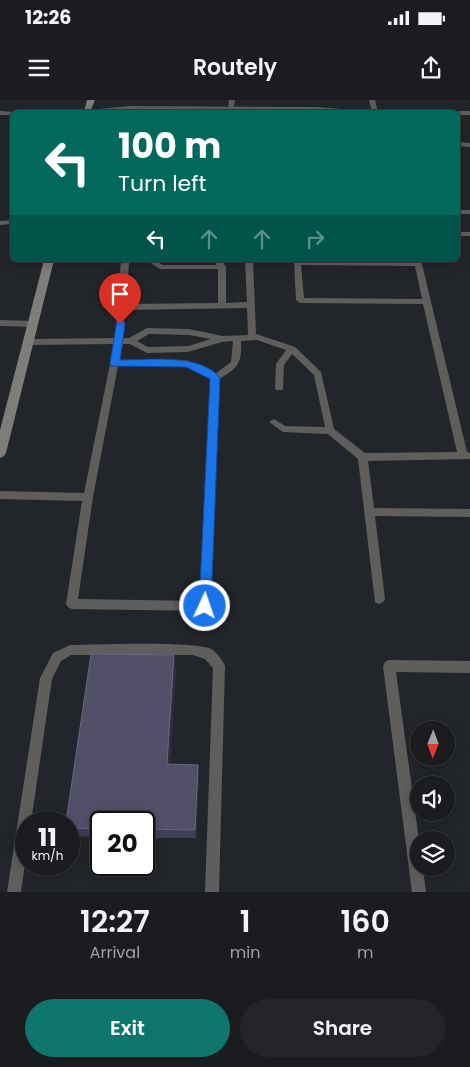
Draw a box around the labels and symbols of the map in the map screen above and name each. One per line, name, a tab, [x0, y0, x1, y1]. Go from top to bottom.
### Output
pin	[99, 273, 141, 324]
position arrow	[178, 579, 230, 631]
north arrow	[410, 721, 455, 766]
speed limit sign: 20	[90, 811, 155, 876]

